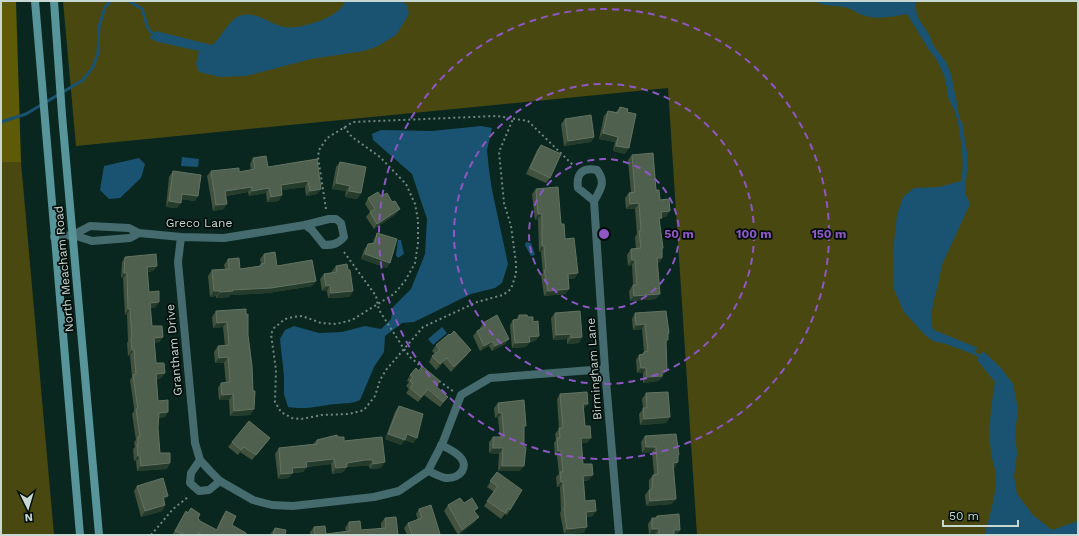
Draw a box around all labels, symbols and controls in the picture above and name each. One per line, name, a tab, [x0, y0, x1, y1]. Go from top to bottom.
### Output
street label: North Meacham Road	[52, 205, 76, 333]
street label: Greco Lane	[166, 216, 232, 230]
centre of rings	[597, 227, 611, 241]
text: 50 m	[664, 227, 694, 241]
text: 100 m	[736, 227, 772, 241]
text: 150 m	[812, 227, 846, 241]
street label: Grantham Drive	[163, 303, 185, 397]
street label: Birmingham Lane	[583, 317, 605, 421]
north arrow	[8, 488, 48, 528]
scale bar	[943, 502, 1018, 528]
text: 50 m	[949, 509, 979, 523]
text: N	[24, 511, 33, 524]

